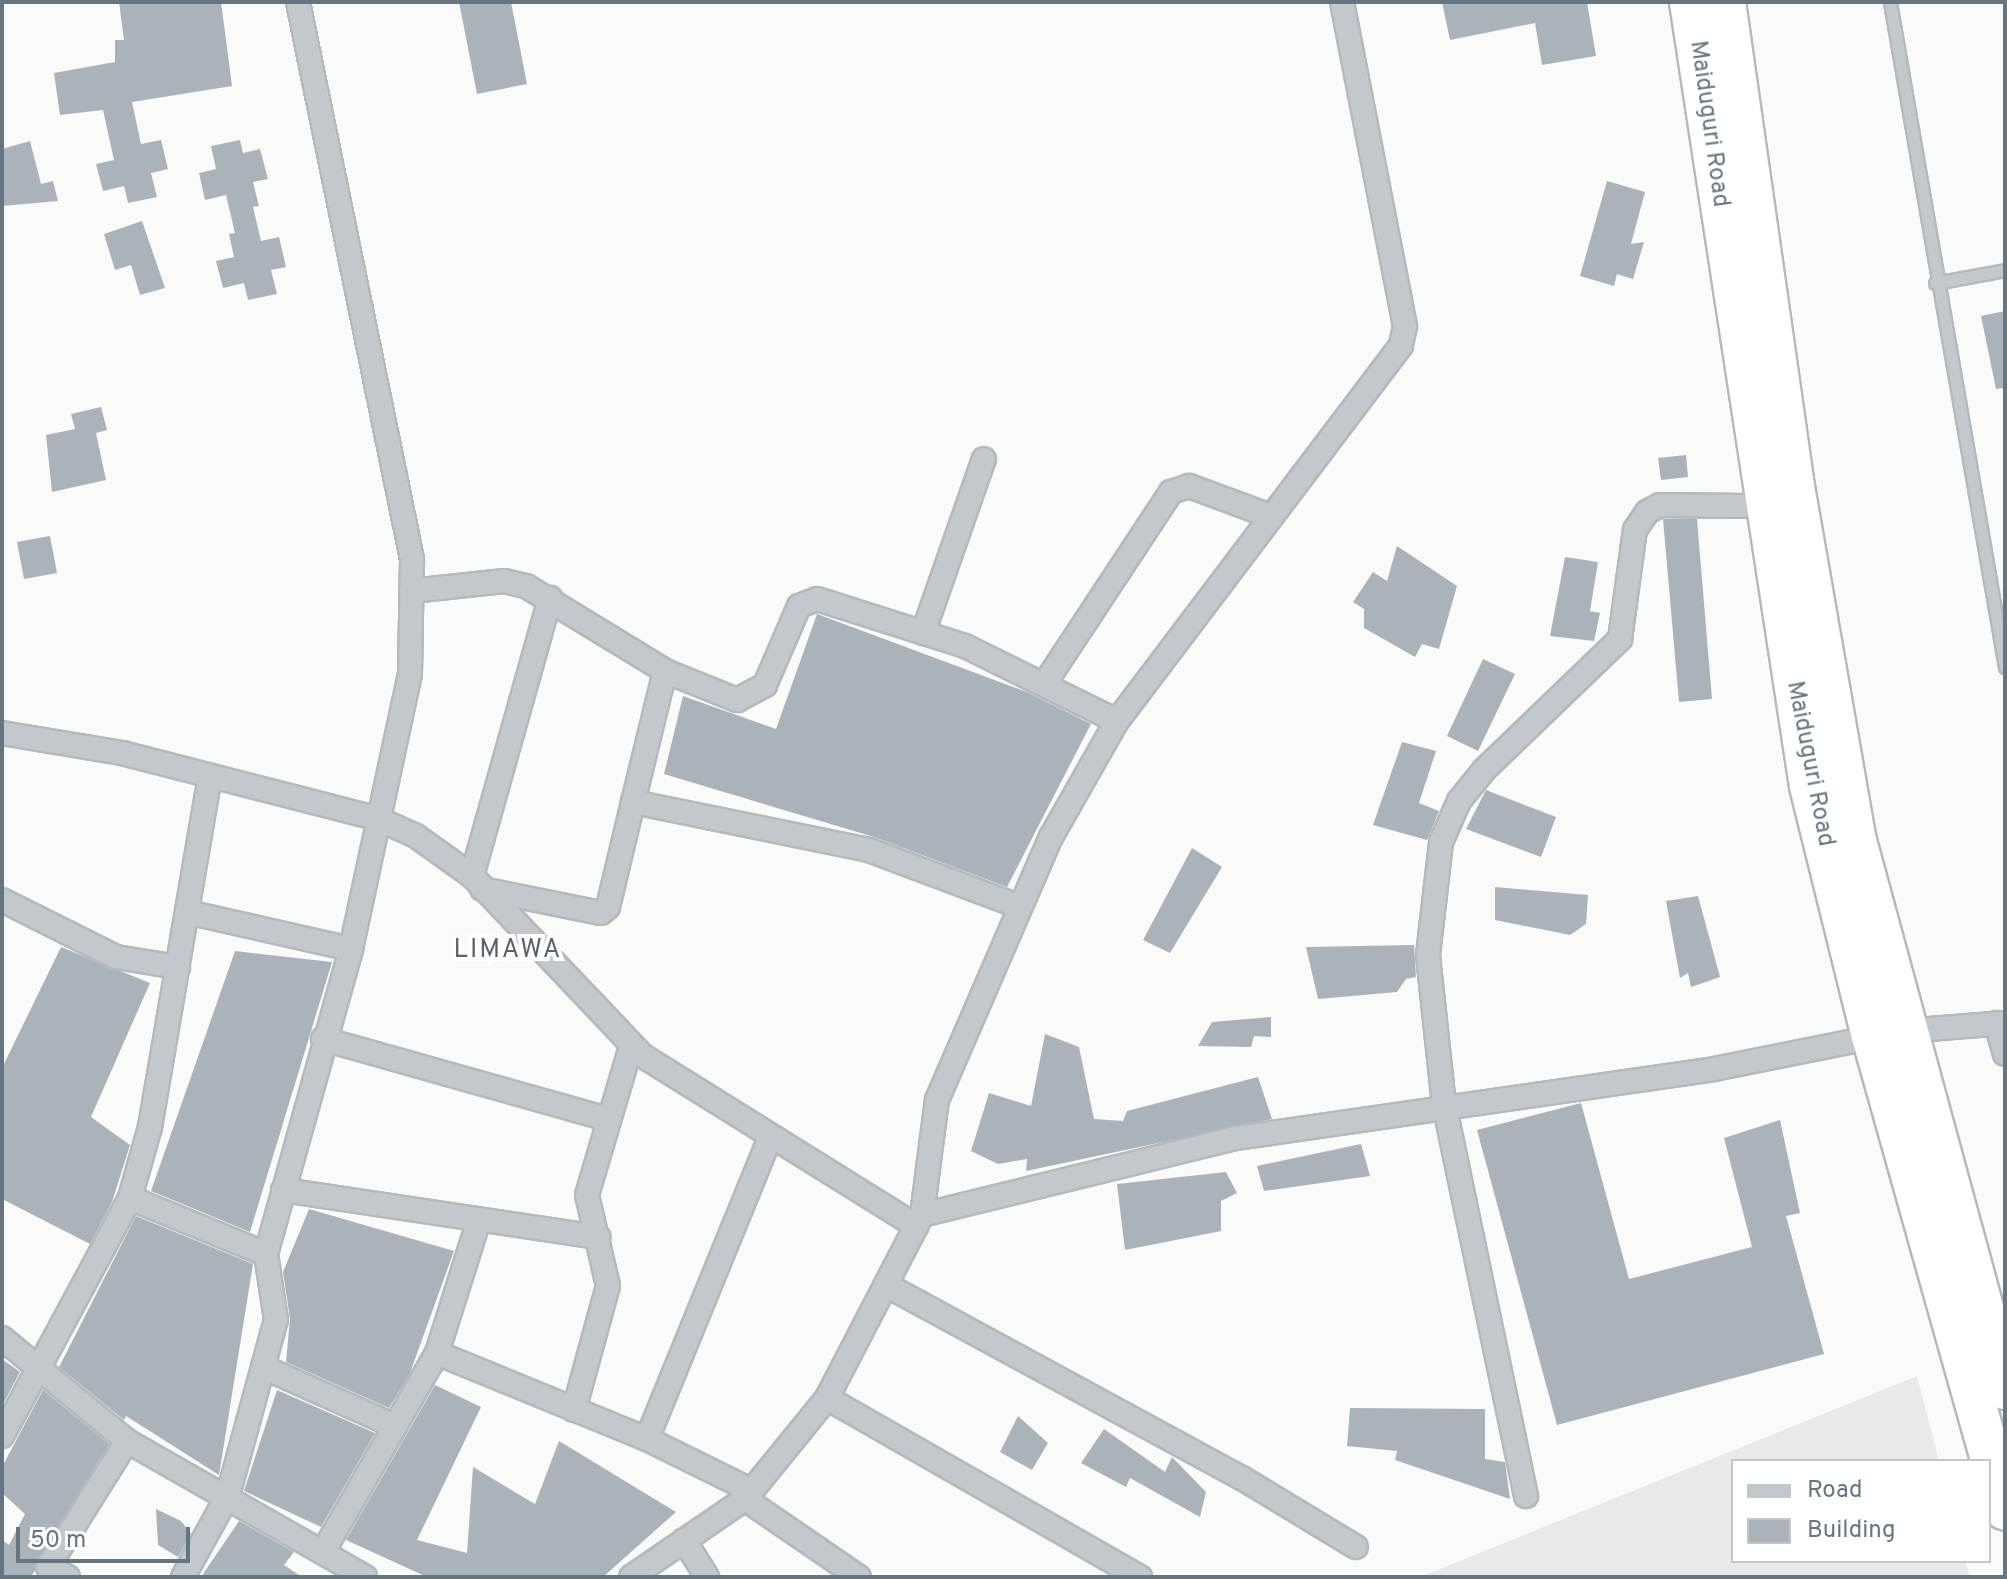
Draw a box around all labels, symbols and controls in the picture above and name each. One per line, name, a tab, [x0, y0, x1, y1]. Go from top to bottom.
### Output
street label: Maiduguri Road	[1682, 39, 1734, 209]
street label: Maiduguri Road	[1779, 679, 1839, 849]
district label: LIMAWA	[454, 935, 562, 967]
legend	[1731, 1459, 1991, 1563]
text: Road	[1807, 1476, 1863, 1506]
scale bar	[20, 1511, 194, 1561]
text: Building	[1807, 1516, 1896, 1546]
text: 50 m	[30, 1526, 86, 1556]

